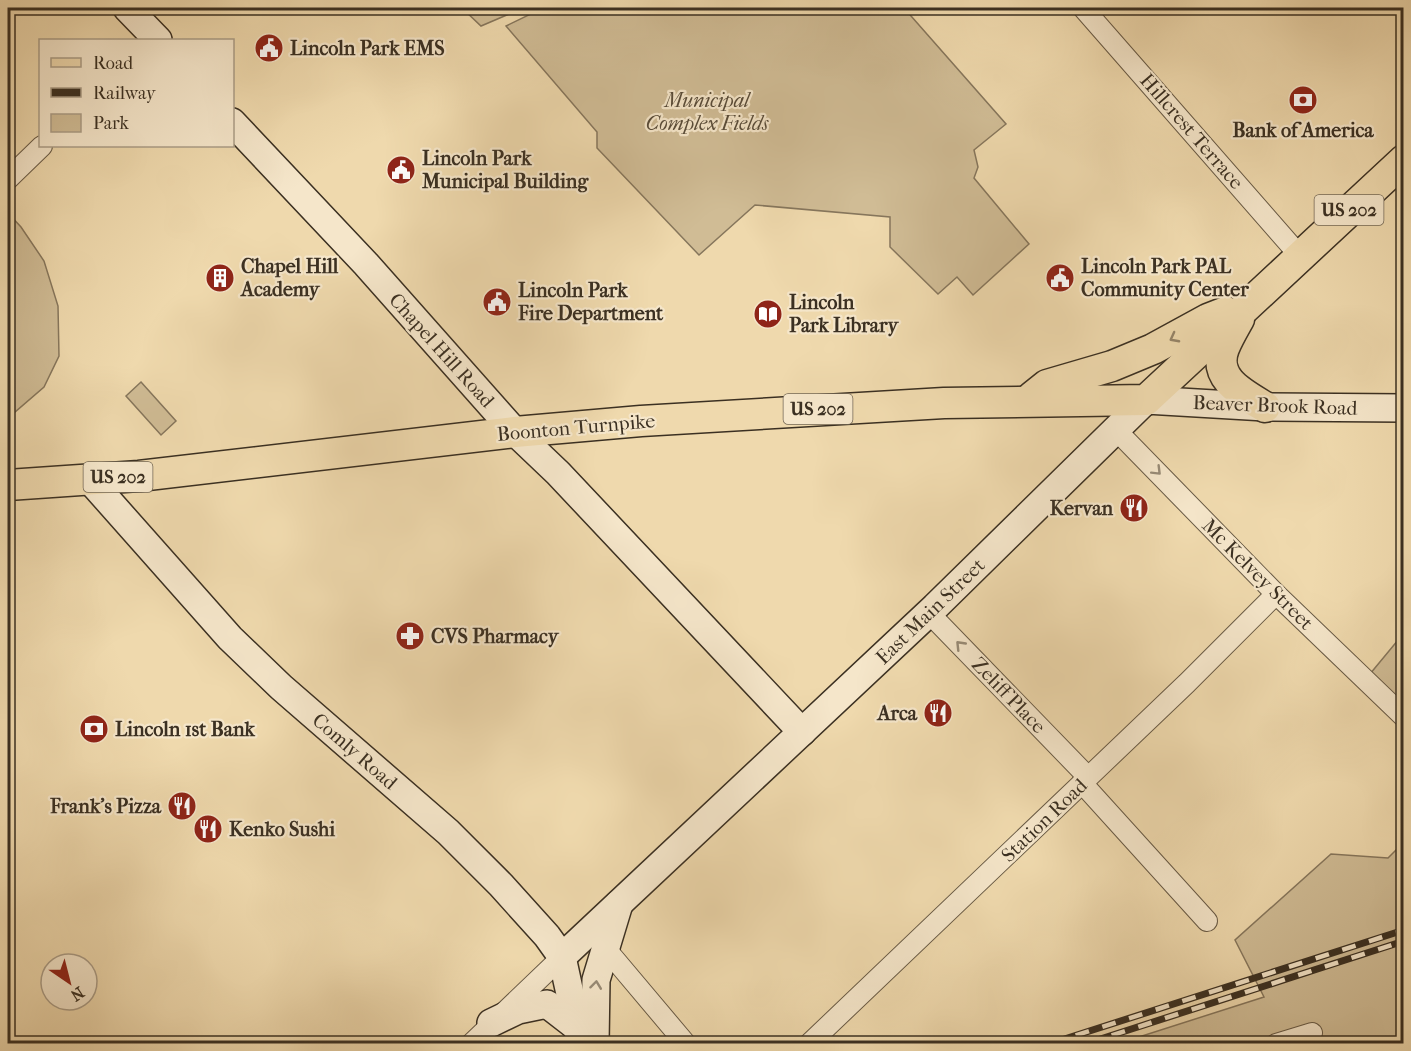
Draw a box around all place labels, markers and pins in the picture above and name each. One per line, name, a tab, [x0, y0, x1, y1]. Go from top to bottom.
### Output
public building icon: Lincoln Park EMS	[253, 32, 285, 64]
place label: Lincoln Park EMS	[290, 37, 445, 60]
bank icon: Bank of America	[1287, 84, 1319, 116]
place label: Bank of America	[1232, 119, 1374, 142]
place label: Lincoln Park Municipal Building	[421, 147, 589, 193]
public building icon: Lincoln Park Municipal Building	[385, 154, 417, 186]
place label: Chapel Hill Academy	[239, 255, 339, 301]
place label: Lincoln Park PAL Community Center	[1081, 255, 1249, 301]
building icon: Chapel Hill Academy	[204, 262, 236, 294]
public building icon: Lincoln Park PAL Community Center	[1044, 262, 1076, 294]
place label: Lincoln Park Fire Department	[517, 279, 664, 325]
public building icon: Lincoln Park Fire Department	[481, 286, 513, 318]
place label: Lincoln Park Library	[789, 291, 899, 337]
library icon: Lincoln Park Library	[752, 298, 784, 330]
restaurant icon: Kervan	[1118, 492, 1150, 524]
place label: Kervan	[1050, 497, 1113, 520]
pharmacy icon: CVS Pharmacy	[394, 620, 426, 652]
place label: CVS Pharmacy	[431, 625, 560, 648]
restaurant icon: Arca	[922, 697, 954, 729]
place label: Arca	[876, 702, 918, 725]
bank icon: Lincoln 1st Bank	[78, 713, 110, 745]
place label: Lincoln 1st Bank	[115, 718, 256, 741]
restaurant icon: Frank's Pizza	[166, 790, 198, 822]
place label: Frank's Pizza	[49, 795, 162, 818]
restaurant icon: Kenko Sushi	[192, 813, 224, 845]
place label: Kenko Sushi	[229, 818, 336, 841]

